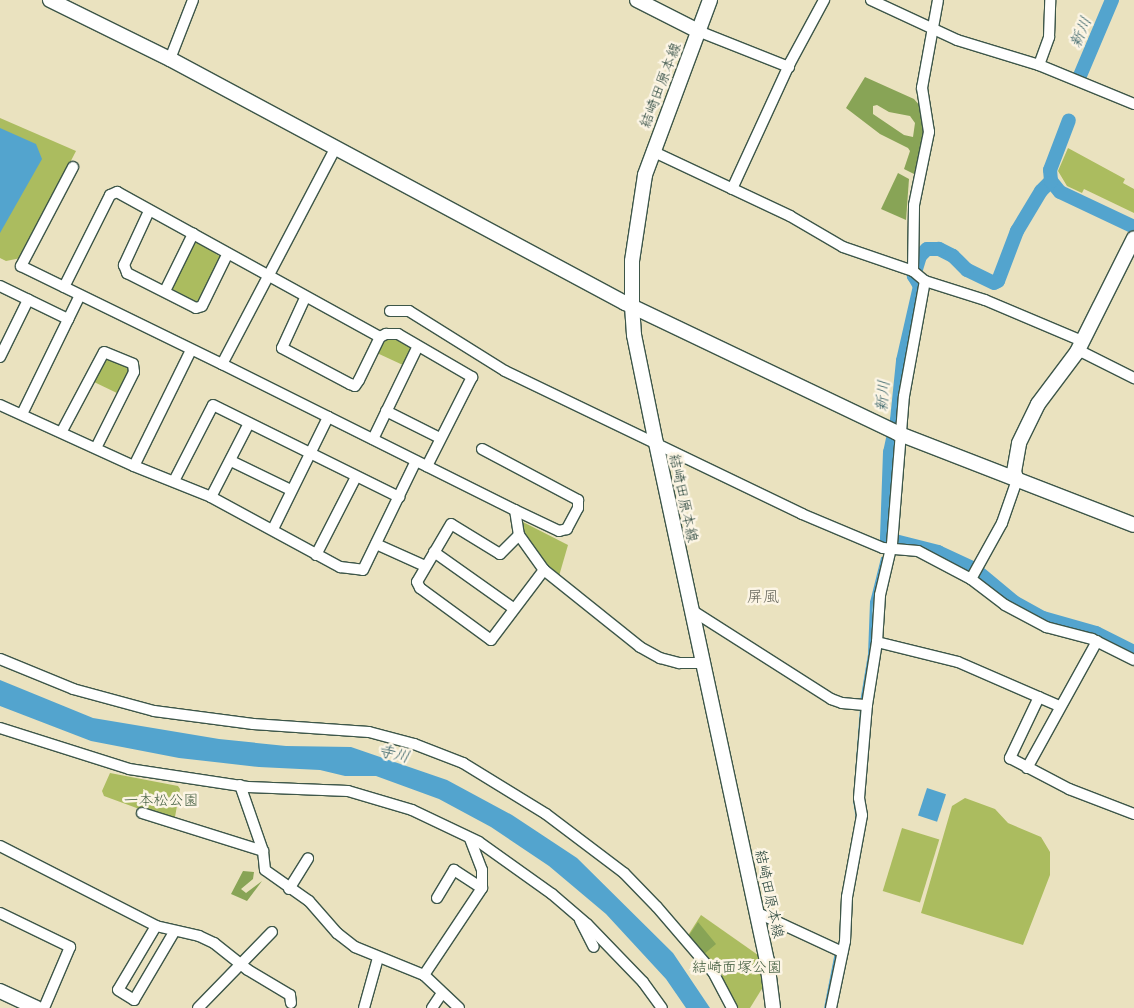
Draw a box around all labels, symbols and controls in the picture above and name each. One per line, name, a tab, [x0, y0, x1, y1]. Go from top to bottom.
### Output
water label: 新川	[1065, 14, 1095, 50]
street label: 結崎田原本線	[635, 40, 685, 130]
water label: 新川	[871, 379, 893, 413]
street label: 結崎田原本線	[666, 452, 702, 544]
district label: 屏風	[747, 586, 779, 606]
water label: 寺川	[376, 740, 412, 766]
park label: 一本松公園	[124, 791, 198, 809]
street label: 結崎田原本線	[752, 848, 788, 940]
park label: 結崎面塚公園	[692, 958, 782, 976]

